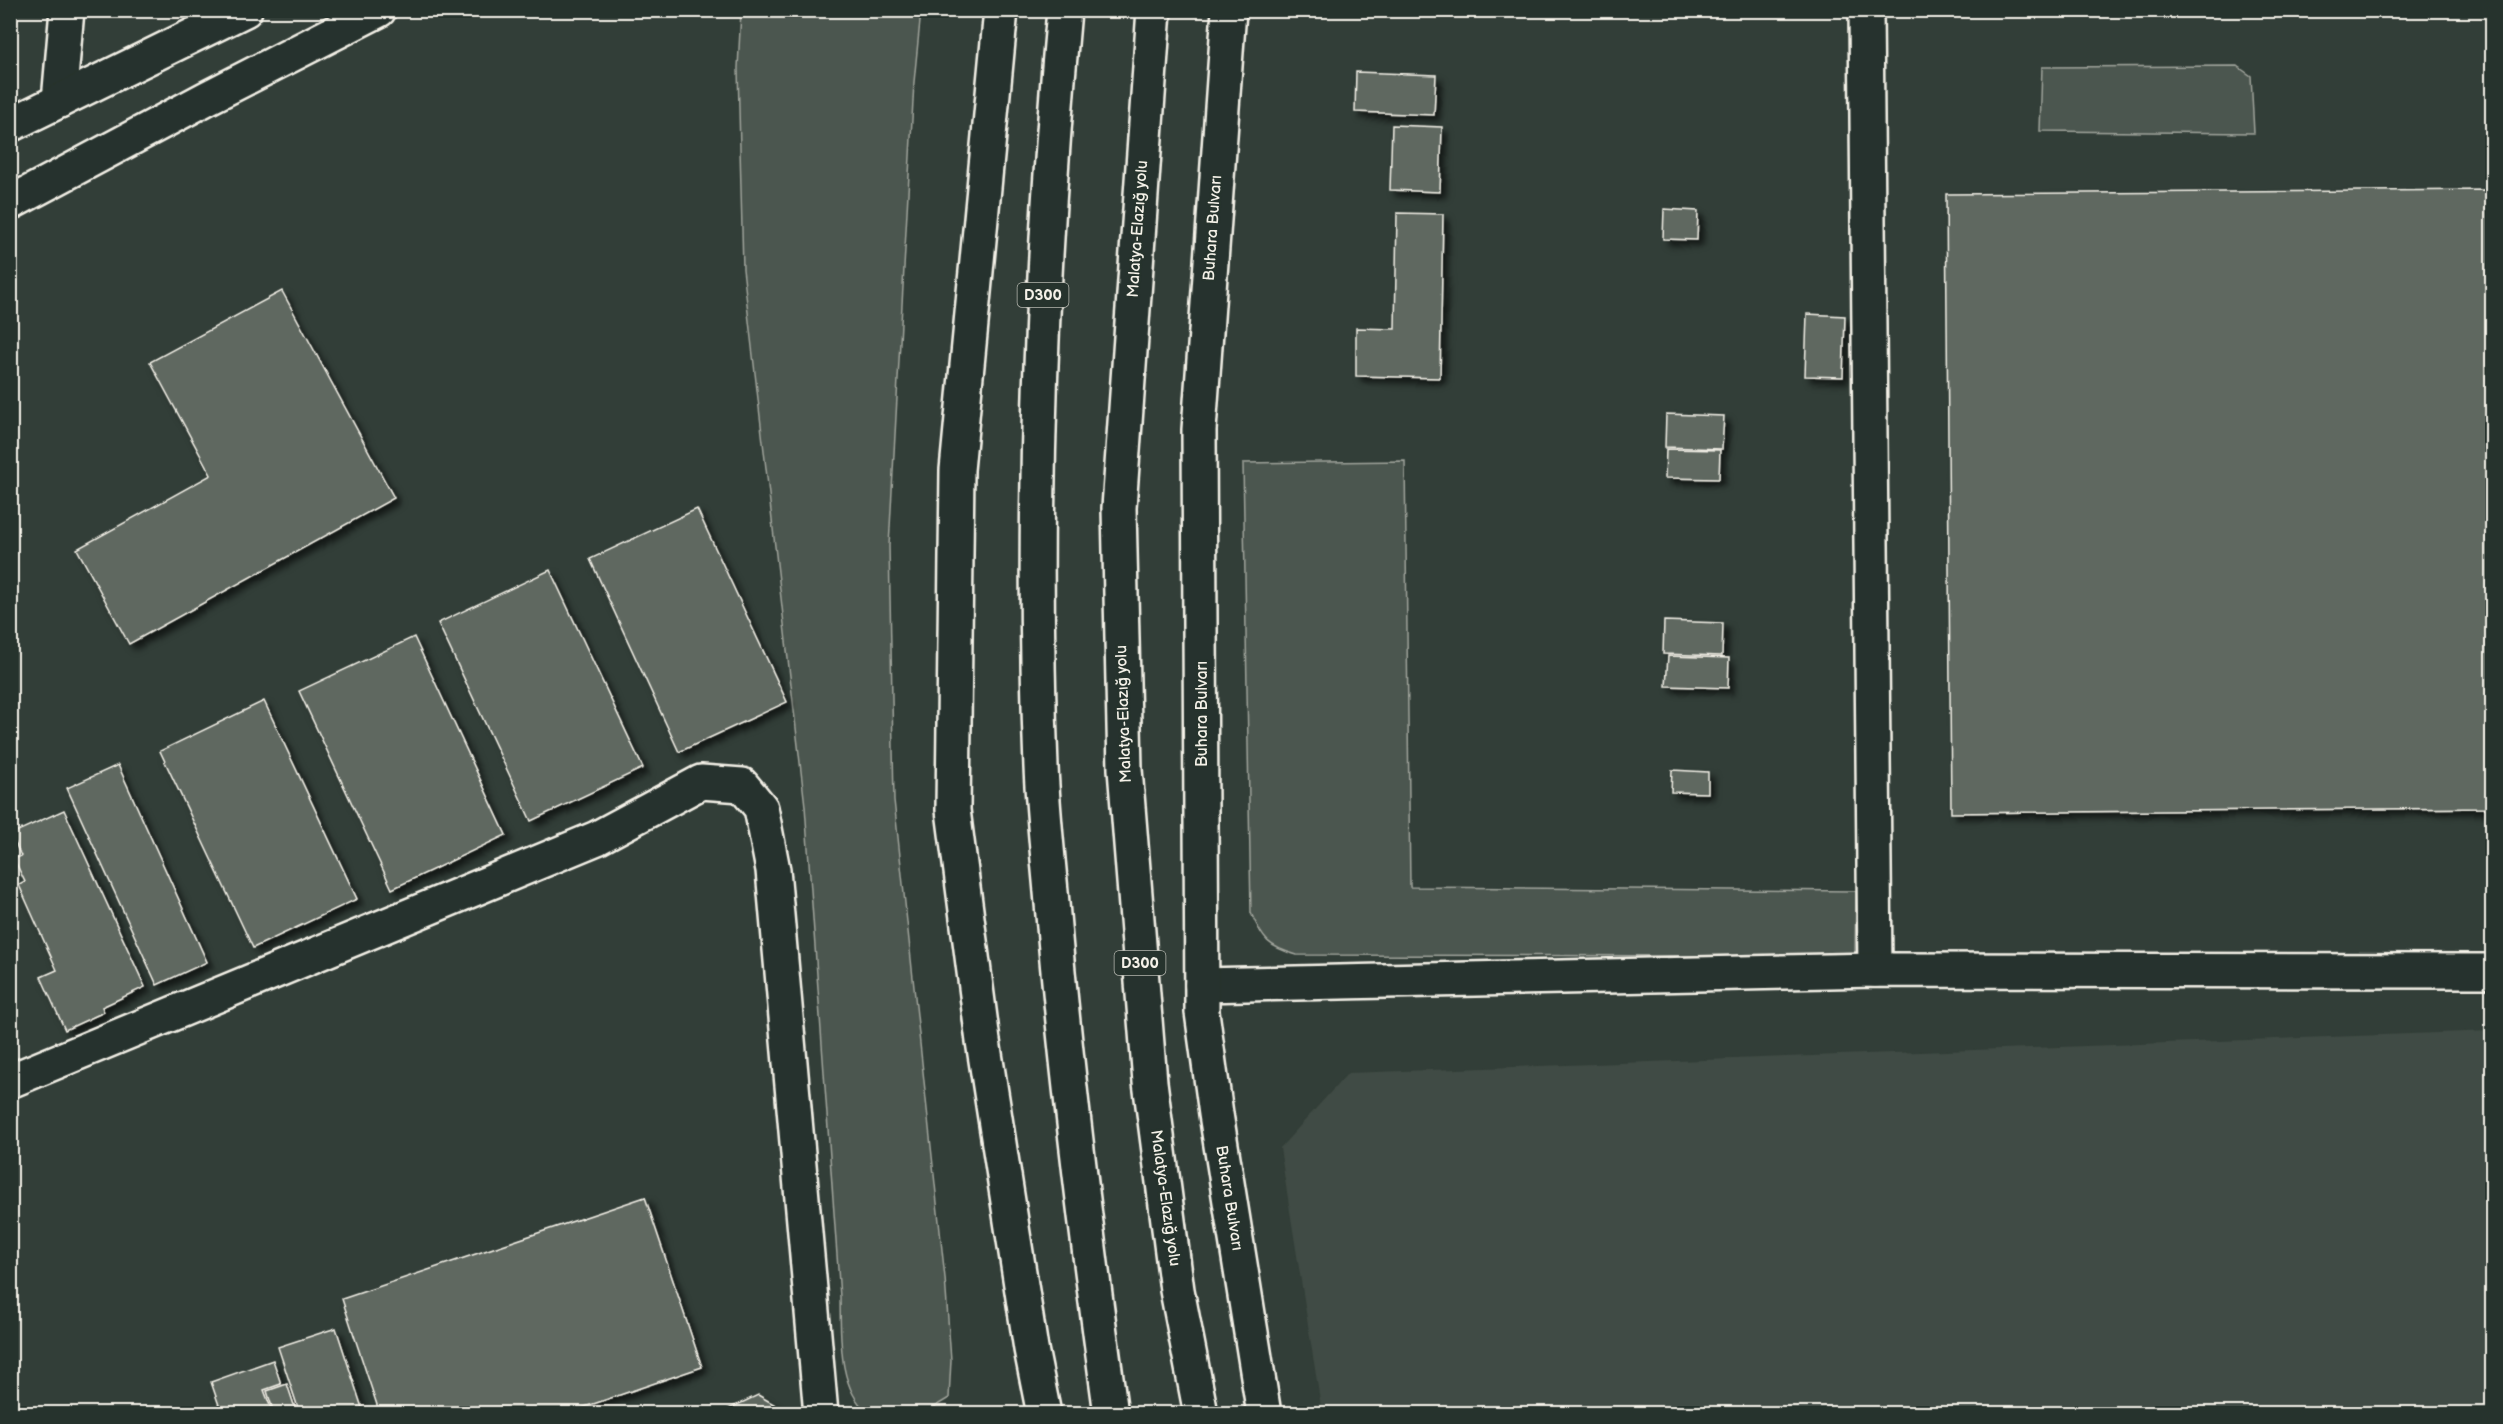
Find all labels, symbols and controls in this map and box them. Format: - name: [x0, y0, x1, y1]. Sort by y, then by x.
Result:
- street label: Malatya-Elazığ yolu: [1124, 160, 1152, 298]
- street label: Buhara Bulvarı: [1200, 174, 1226, 282]
- road number: D300: [1018, 283, 1068, 307]
- street label: Malatya-Elazığ yolu: [1112, 645, 1136, 783]
- street label: Buhara Bulvarı: [1193, 661, 1212, 767]
- road number: D300: [1114, 951, 1166, 975]
- street label: Malatya-Elazığ yolu: [1146, 1128, 1184, 1268]
- street label: Buhara Bulvarı: [1211, 1144, 1247, 1252]

